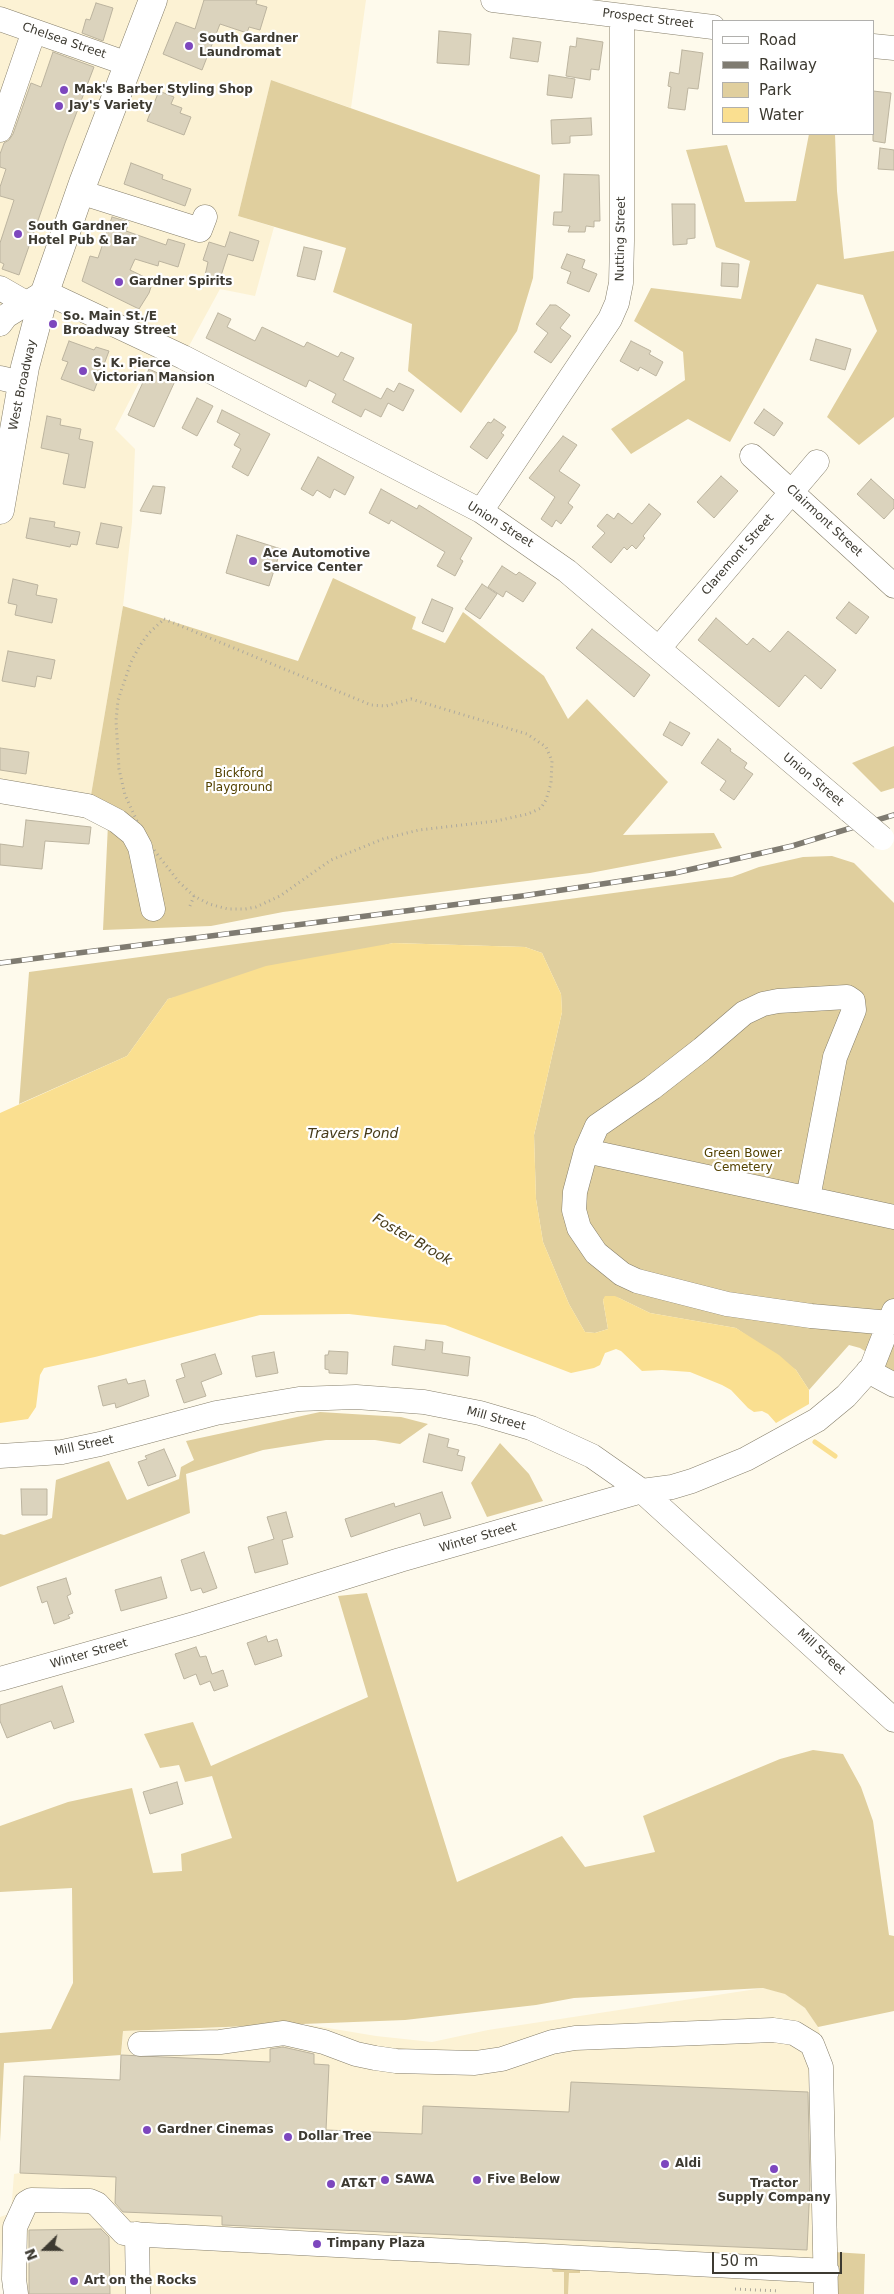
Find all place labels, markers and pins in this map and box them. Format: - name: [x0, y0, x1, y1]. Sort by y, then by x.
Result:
- place label: South Gardner Laundromat: [199, 32, 298, 60]
- marker: South Gardner Laundromat: [183, 40, 195, 52]
- place label: Mak's Barber Styling Shop: [74, 83, 253, 97]
- marker: Mak's Barber Styling Shop: [58, 84, 70, 96]
- place label: Jay's Variety: [69, 99, 152, 113]
- marker: Jay's Variety: [53, 100, 65, 112]
- place label: South Gardner Hotel Pub & Bar: [28, 220, 136, 248]
- marker: South Gardner Hotel Pub & Bar: [12, 228, 24, 240]
- place label: Gardner Spirits: [129, 275, 232, 289]
- marker: Gardner Spirits: [113, 276, 125, 288]
- place label: So. Main St./E Broadway Street: [63, 310, 176, 338]
- marker: So. Main St./E Broadway Street: [47, 318, 59, 330]
- place label: S. K. Pierce Victorian Mansion: [93, 357, 215, 385]
- marker: S. K. Pierce Victorian Mansion: [77, 365, 89, 377]
- place label: Ace Automotive Service Center: [263, 547, 370, 575]
- marker: Ace Automotive Service Center: [247, 555, 259, 567]
- place label: Gardner Cinemas: [157, 2123, 274, 2137]
- marker: Gardner Cinemas: [141, 2124, 153, 2136]
- place label: Dollar Tree: [298, 2130, 372, 2144]
- marker: Dollar Tree: [282, 2131, 294, 2143]
- place label: Aldi: [675, 2157, 701, 2171]
- marker: Aldi: [659, 2158, 671, 2170]
- marker: Tractor Supply Company: [768, 2163, 780, 2175]
- place label: SAWA: [395, 2173, 434, 2187]
- place label: Five Below: [487, 2173, 560, 2187]
- marker: SAWA: [379, 2174, 391, 2186]
- marker: Five Below: [471, 2174, 483, 2186]
- place label: AT&T: [341, 2177, 376, 2191]
- place label: Tractor Supply Company: [717, 2177, 831, 2205]
- marker: AT&T: [325, 2178, 337, 2190]
- place label: Timpany Plaza: [327, 2237, 425, 2251]
- marker: Timpany Plaza: [311, 2238, 323, 2250]
- place label: Art on the Rocks: [84, 2274, 196, 2288]
- marker: Art on the Rocks: [68, 2275, 80, 2287]

